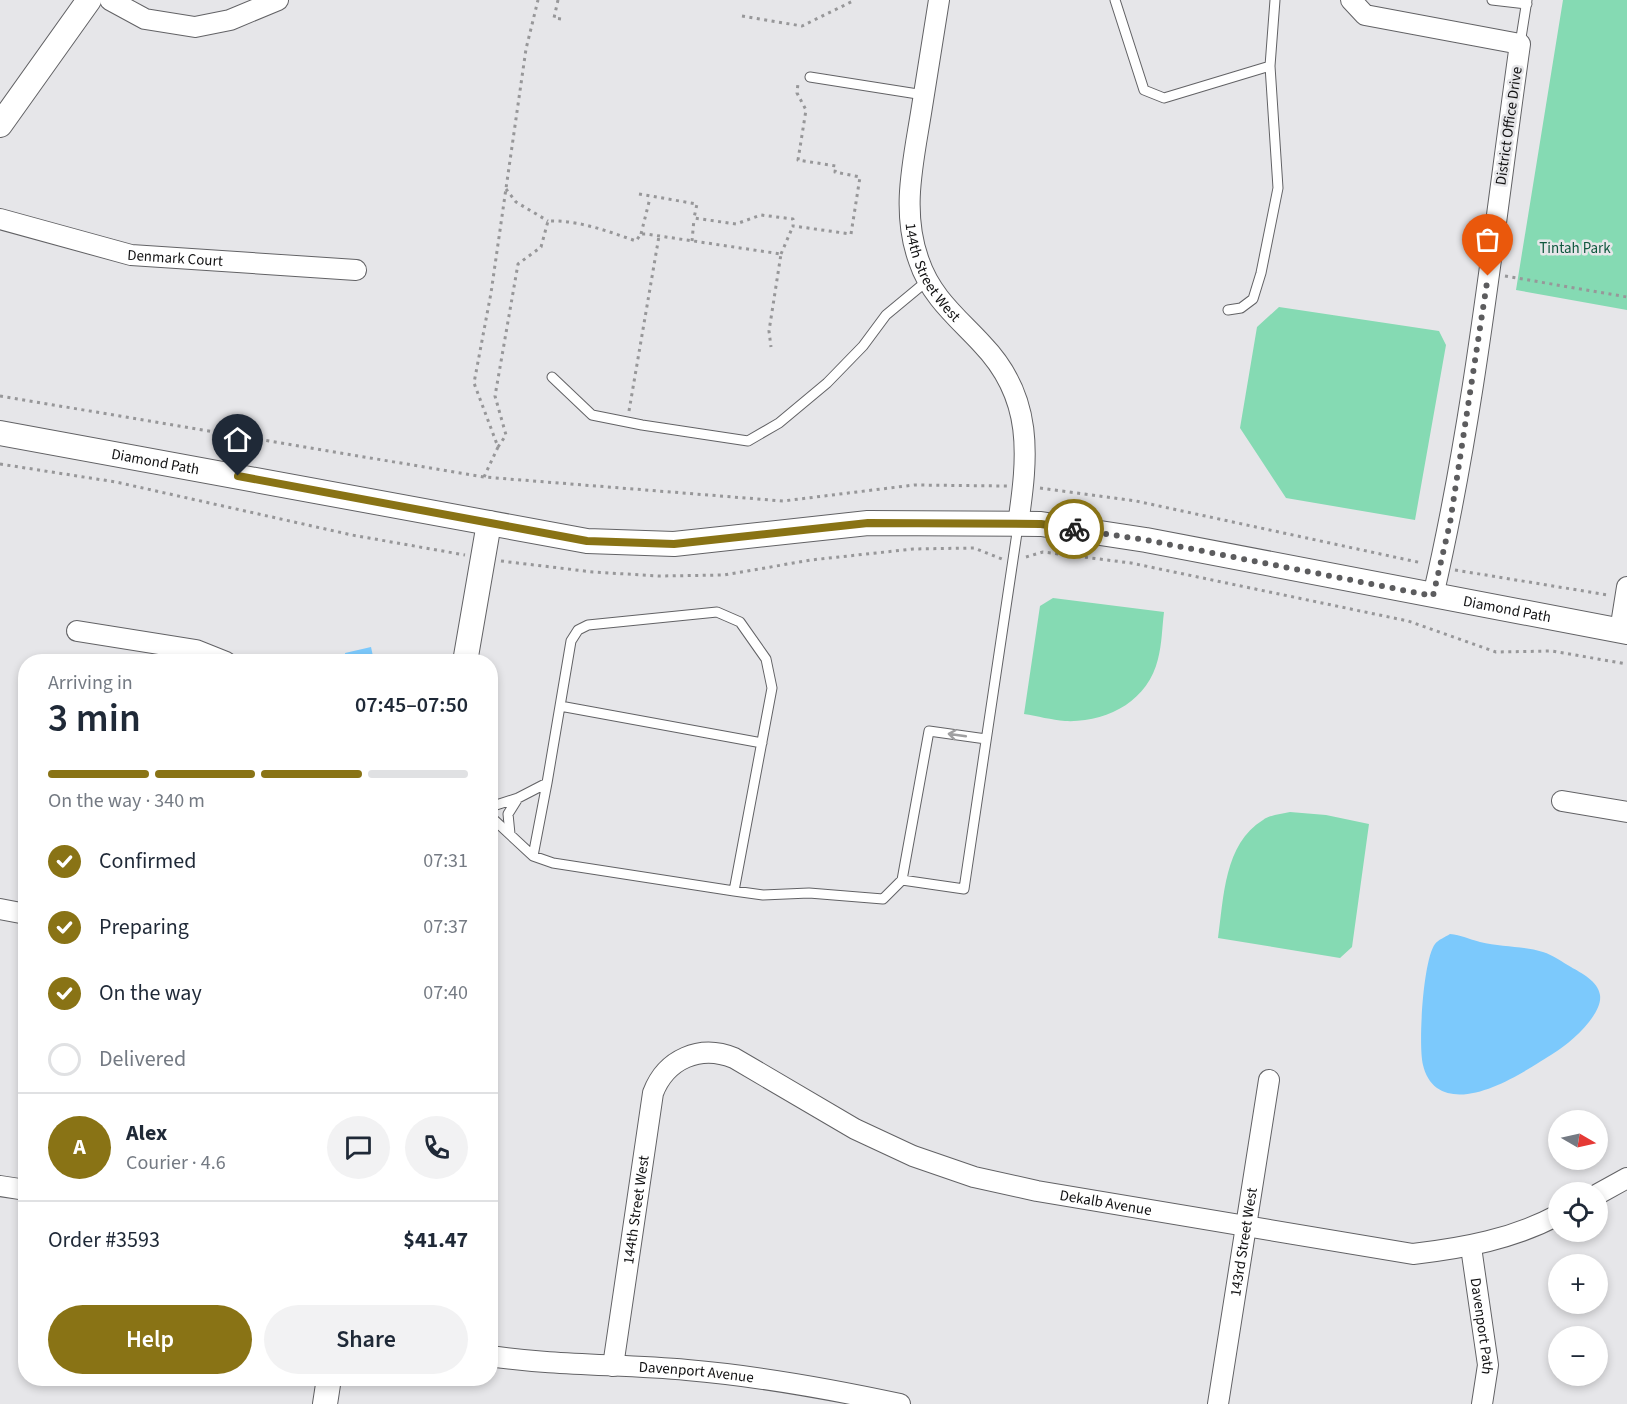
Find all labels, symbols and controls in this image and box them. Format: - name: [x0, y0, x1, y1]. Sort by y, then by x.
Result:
- street label: District Office Drive: [1490, 65, 1528, 187]
- pin: [1462, 214, 1513, 276]
- street label: 144th Street West: [900, 222, 965, 326]
- icon: bag: [1471, 223, 1504, 256]
- park label: Tintah Park: [1539, 238, 1611, 259]
- street label: Denmark Court: [127, 244, 224, 272]
- pin: [212, 414, 263, 476]
- icon: home: [221, 423, 254, 456]
- street label: Diamond Path: [110, 443, 201, 480]
- courier: [1044, 499, 1104, 559]
- icon: bike: [1058, 513, 1091, 546]
- street label: Diamond Path: [1461, 590, 1553, 628]
- text: Arriving in: [48, 669, 133, 697]
- text: 07:45–07:50: [355, 689, 468, 721]
- text: 3 min: [48, 691, 141, 747]
- one-way arrow: [948, 730, 968, 741]
- text: On the way · 340 m: [48, 787, 205, 815]
- icon: check: [48, 845, 81, 878]
- text: Confirmed: [99, 845, 196, 877]
- text: 07:31: [423, 847, 468, 875]
- icon: check: [48, 911, 81, 944]
- text: Preparing: [99, 911, 189, 943]
- text: 07:37: [423, 913, 468, 941]
- icon: check: [48, 977, 81, 1010]
- text: On the way: [99, 977, 202, 1009]
- text: 07:40: [423, 979, 468, 1007]
- text: Delivered: [99, 1043, 186, 1075]
- north arrow: [1548, 1110, 1608, 1170]
- map controls: [1548, 1110, 1608, 1386]
- button: chat: [327, 1116, 390, 1179]
- button: phone: [405, 1116, 468, 1179]
- text: Alex: [126, 1117, 167, 1149]
- text: A: [73, 1131, 86, 1163]
- text: Courier · 4.6: [126, 1149, 226, 1177]
- street label: 144th Street West: [618, 1154, 654, 1265]
- button: locate: [1548, 1182, 1608, 1242]
- street label: Dekalb Avenue: [1058, 1184, 1153, 1221]
- street label: 143rd Street West: [1225, 1186, 1262, 1298]
- text: Order #3593: [48, 1224, 160, 1256]
- text: $41.47: [403, 1224, 468, 1256]
- button: +: [1548, 1254, 1608, 1314]
- street label: Davenport Path: [1465, 1276, 1499, 1376]
- button: Help: [48, 1305, 252, 1374]
- button: Share: [264, 1305, 468, 1374]
- button: −: [1548, 1326, 1608, 1386]
- street label: Davenport Avenue: [638, 1356, 755, 1388]

